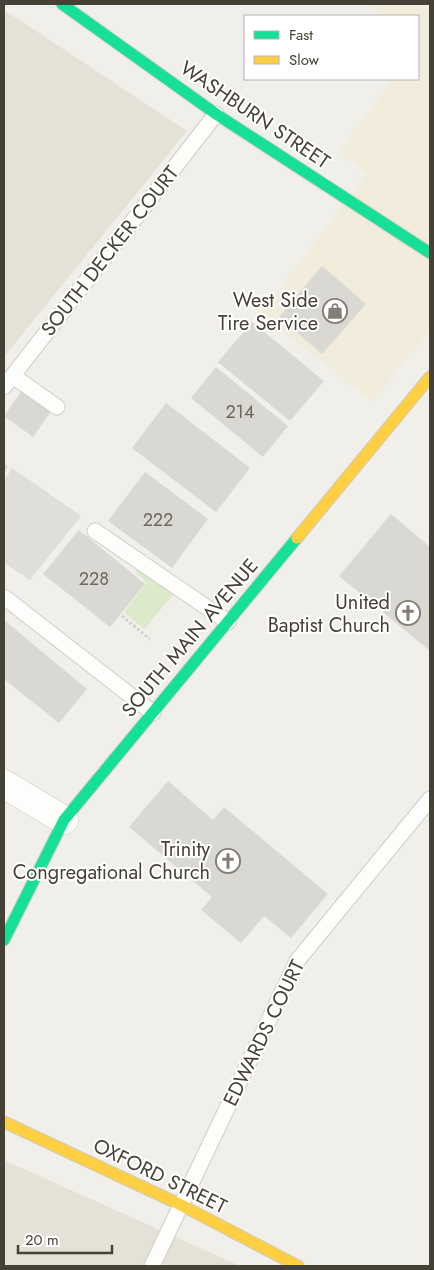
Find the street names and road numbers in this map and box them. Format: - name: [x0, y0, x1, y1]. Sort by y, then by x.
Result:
- street label: WASHBURN STREET: [174, 54, 336, 176]
- street label: SOUTH DECKER COURT: [34, 159, 186, 342]
- street label: SOUTH MAIN AVENUE: [115, 552, 265, 724]
- street label: EDWARDS COURT: [216, 954, 312, 1111]
- street label: OXFORD STREET: [88, 1131, 232, 1221]

